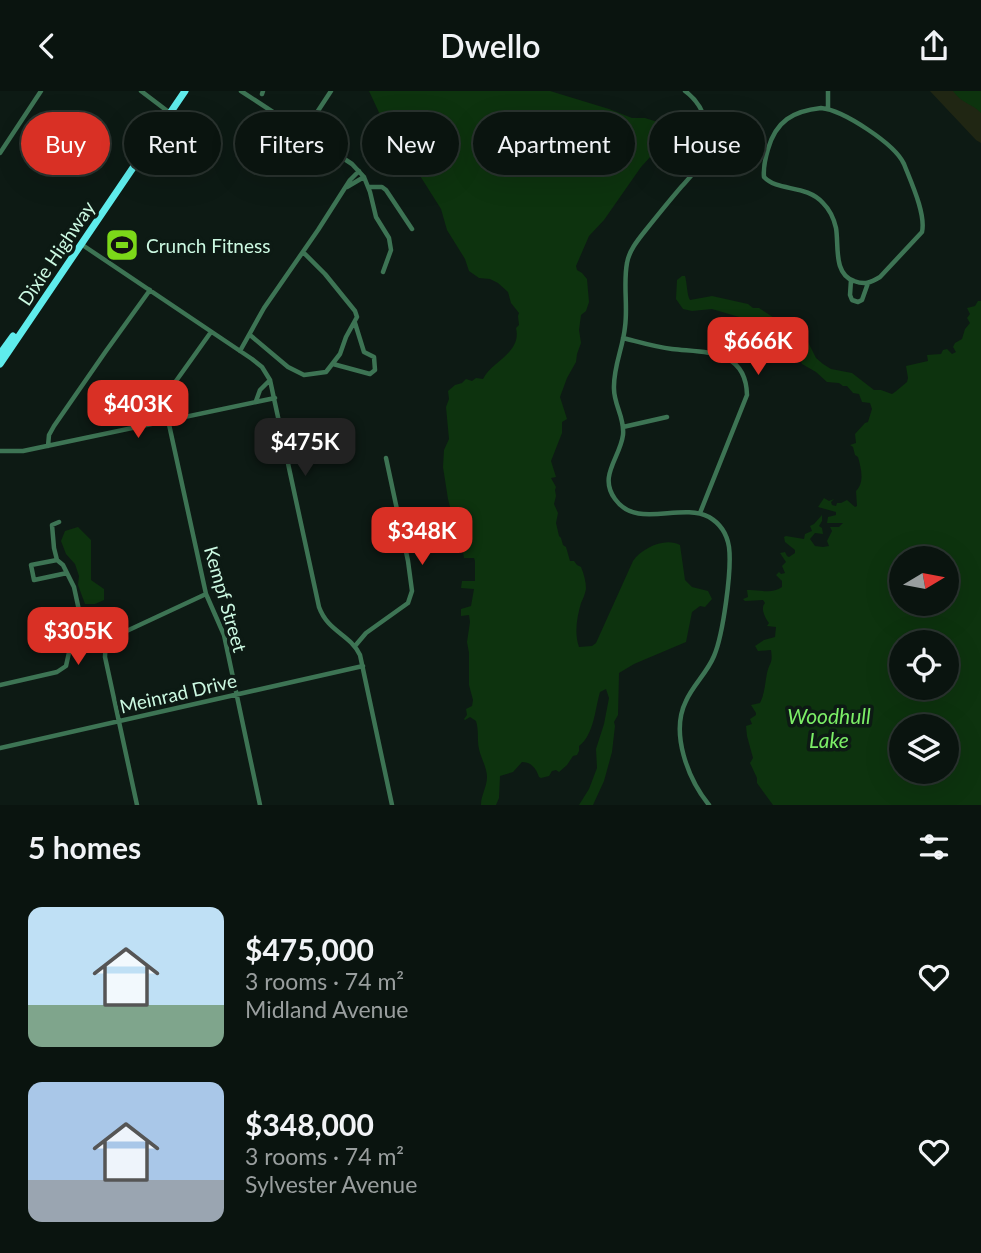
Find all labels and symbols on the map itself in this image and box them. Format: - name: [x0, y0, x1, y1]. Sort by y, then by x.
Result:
- street label: Dixie Highway: [13, 196, 99, 310]
- sports icon: Crunch Fitness: [103, 226, 141, 264]
- place label: Crunch Fitness: [146, 234, 270, 257]
- pin: $666K: [709, 317, 807, 377]
- pin: $403K: [89, 381, 187, 440]
- pin: $475K: [256, 419, 354, 478]
- pin: $348K: [373, 507, 471, 567]
- street label: Kempf Street: [200, 543, 252, 655]
- north arrow: [889, 546, 959, 616]
- pin: $305K: [29, 607, 127, 667]
- street label: Meinrad Drive: [117, 668, 239, 718]
- water label: Woodhull Lake: [787, 703, 871, 752]

